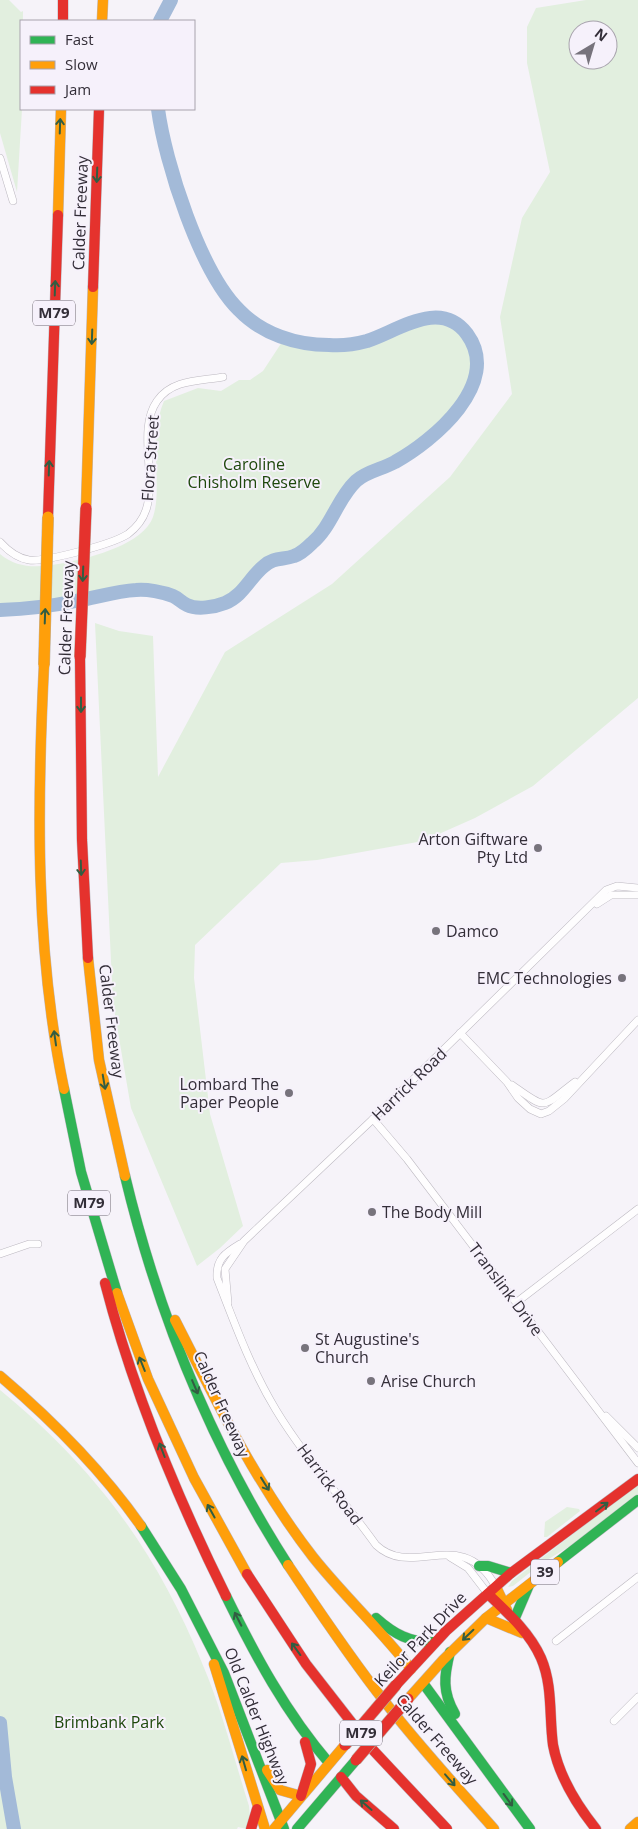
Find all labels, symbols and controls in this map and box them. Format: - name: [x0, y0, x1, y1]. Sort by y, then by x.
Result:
- legend: [20, 20, 195, 110]
- north arrow: [568, 20, 618, 70]
- text: N: [591, 23, 612, 45]
- text: Fast: [65, 29, 94, 49]
- text: Slow: [65, 54, 98, 74]
- text: Jam: [63, 79, 91, 99]
- one-way arrow: [55, 118, 65, 134]
- street label: Calder Freeway: [67, 154, 93, 271]
- one-way arrow: [93, 167, 102, 183]
- one-way arrow: [50, 281, 60, 297]
- road number: M79: [33, 300, 75, 326]
- one-way arrow: [87, 329, 96, 345]
- street label: Flora Street: [136, 414, 164, 502]
- park label: Caroline Chisholm Reserve: [188, 453, 321, 493]
- one-way arrow: [45, 461, 54, 477]
- street label: Calder Freeway: [53, 559, 79, 676]
- one-way arrow: [79, 566, 88, 582]
- one-way arrow: [40, 608, 50, 624]
- one-way arrow: [76, 697, 86, 713]
- place label: Arton Giftware Pty Ltd: [418, 828, 528, 868]
- marker: Arton Giftware Pty Ltd: [532, 842, 544, 854]
- one-way arrow: [76, 860, 86, 876]
- place label: Damco: [446, 920, 499, 942]
- marker: Damco: [430, 925, 442, 937]
- street label: Calder Freeway: [94, 963, 130, 1080]
- place label: EMC Technologies: [477, 967, 612, 989]
- marker: EMC Technologies: [616, 972, 628, 984]
- one-way arrow: [50, 1031, 60, 1047]
- street label: Harrick Road: [367, 1043, 451, 1125]
- one-way arrow: [99, 1073, 109, 1089]
- place label: Lombard The Paper People: [179, 1073, 279, 1113]
- marker: Lombard The Paper People: [283, 1087, 295, 1099]
- road number: M79: [68, 1190, 110, 1216]
- place label: The Body Mill: [382, 1201, 482, 1223]
- marker: The Body Mill: [366, 1206, 378, 1218]
- street label: Translink Drive: [464, 1238, 548, 1340]
- place label: St Augustine's Church: [315, 1328, 419, 1368]
- marker: St Augustine's Church: [299, 1342, 311, 1354]
- street label: Calder Freeway: [189, 1347, 256, 1462]
- one-way arrow: [137, 1356, 146, 1371]
- place label: Arise Church: [381, 1370, 476, 1392]
- marker: Arise Church: [365, 1375, 377, 1387]
- one-way arrow: [191, 1379, 201, 1394]
- street label: Harrick Road: [292, 1439, 368, 1529]
- one-way arrow: [157, 1443, 166, 1458]
- one-way arrow: [261, 1477, 271, 1491]
- one-way arrow: [595, 1502, 608, 1513]
- one-way arrow: [206, 1503, 216, 1518]
- road number: 39: [531, 1560, 559, 1584]
- street label: Keilor Park Drive: [369, 1587, 471, 1691]
- one-way arrow: [233, 1612, 242, 1627]
- one-way arrow: [462, 1629, 475, 1641]
- one-way arrow: [291, 1643, 302, 1656]
- street label: Old Calder Highway: [219, 1644, 295, 1789]
- street label: Calder Freeway: [391, 1689, 484, 1790]
- park label: Brimbank Park: [54, 1711, 165, 1733]
- road number: M79: [340, 1720, 382, 1746]
- one-way arrow: [238, 1755, 248, 1771]
- one-way arrow: [444, 1774, 456, 1787]
- one-way arrow: [503, 1793, 514, 1806]
- one-way arrow: [359, 1799, 372, 1811]

